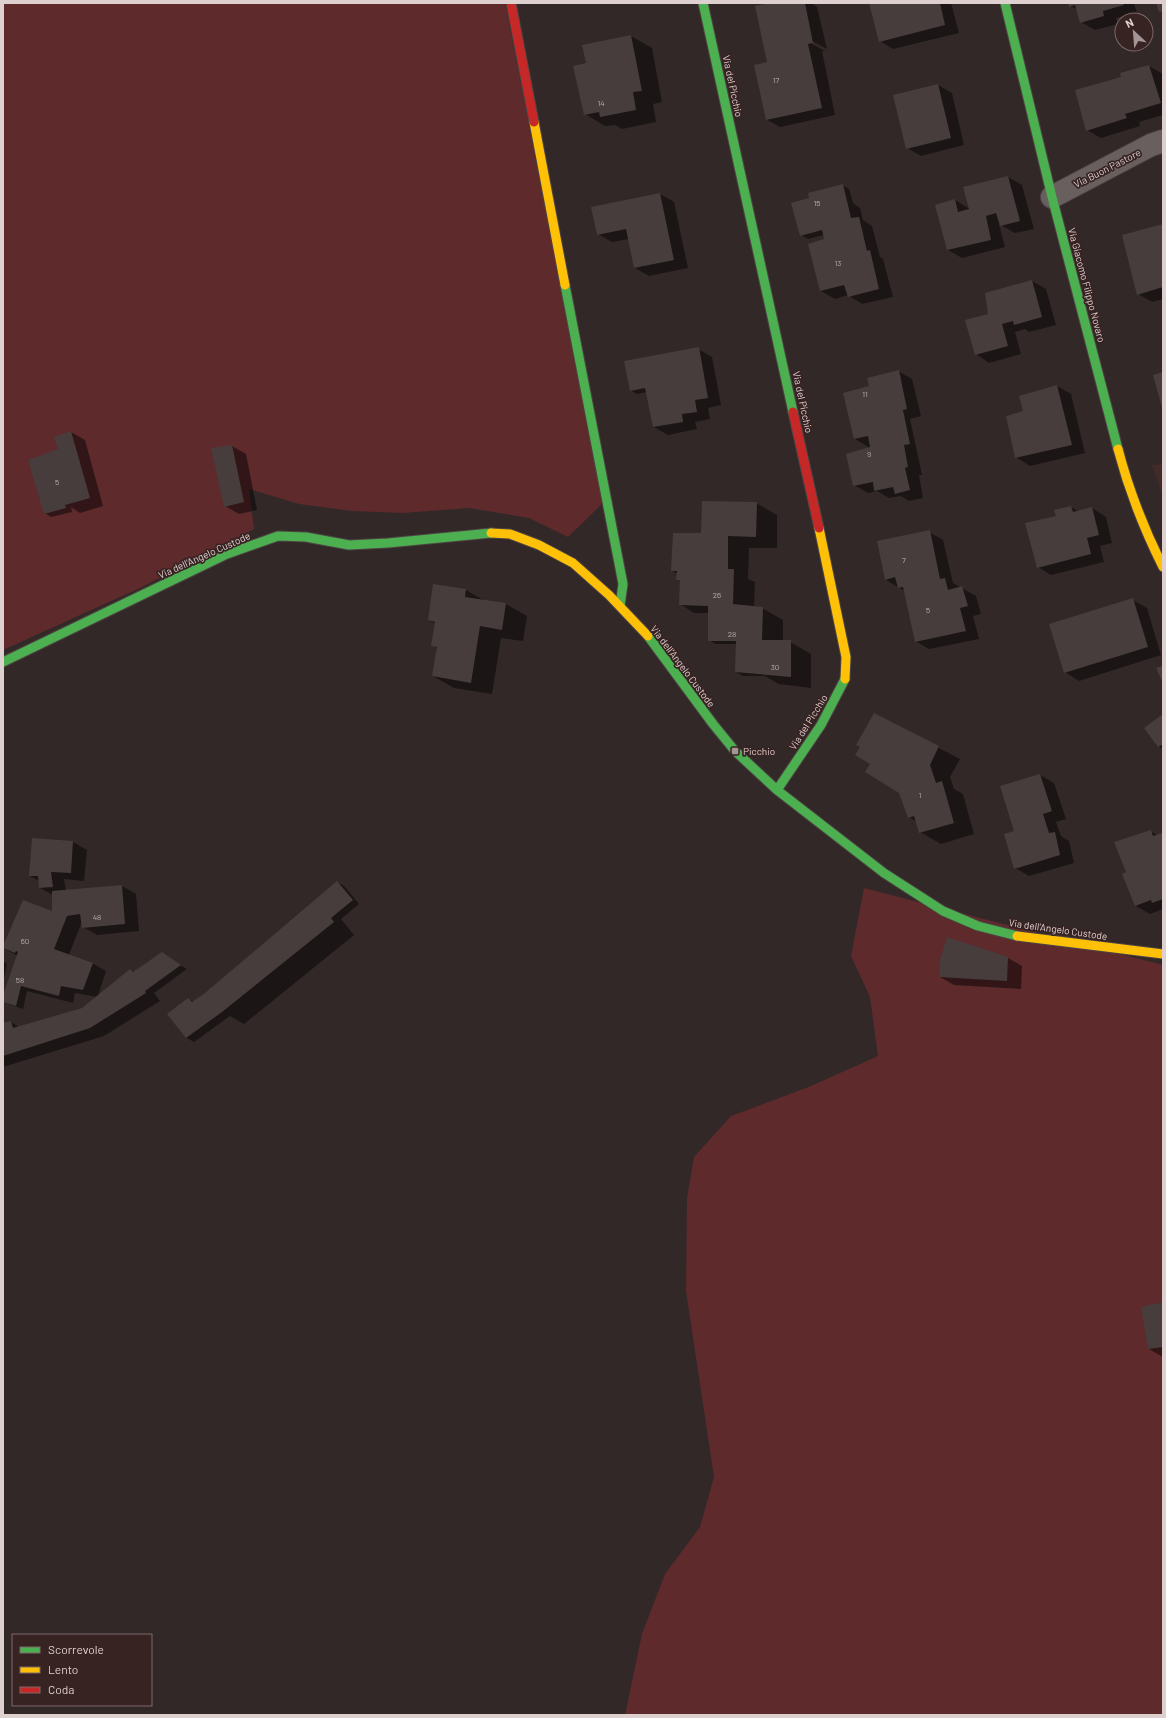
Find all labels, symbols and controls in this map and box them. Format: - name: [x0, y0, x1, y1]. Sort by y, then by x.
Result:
- north arrow: [1114, 12, 1154, 52]
- text: N: [1123, 15, 1136, 30]
- street label: Via del Picchio: [721, 54, 745, 118]
- house number: 17: [773, 75, 780, 85]
- house number: 14: [597, 98, 605, 108]
- street label: Via Buon Pastore: [1072, 146, 1142, 190]
- house number: 15: [814, 198, 820, 208]
- street label: Via Giacomo Filippo Novaro: [1066, 226, 1108, 344]
- house number: 13: [835, 258, 841, 268]
- street label: Via del Picchio: [791, 370, 815, 434]
- house number: 11: [862, 389, 868, 399]
- house number: 9: [867, 449, 871, 459]
- house number: 5: [55, 477, 59, 487]
- street label: Via dell'Angelo Custode: [156, 529, 252, 581]
- house number: 7: [902, 555, 906, 565]
- house number: 26: [713, 590, 721, 600]
- house number: 5: [926, 605, 930, 615]
- street label: Via dell'Angelo Custode: [648, 623, 718, 709]
- house number: 28: [728, 629, 736, 639]
- house number: 30: [771, 662, 779, 672]
- street label: Via del Picchio: [786, 692, 830, 752]
- place label: Picchio: [743, 745, 775, 757]
- marker: Picchio: [730, 746, 740, 756]
- house number: 1: [919, 790, 922, 800]
- house number: 48: [93, 912, 101, 922]
- street label: Via dell'Angelo Custode: [1008, 916, 1108, 942]
- house number: 60: [21, 936, 29, 946]
- house number: 58: [16, 975, 24, 985]
- legend: [12, 1634, 152, 1706]
- text: Scorrevole: [48, 1642, 104, 1656]
- text: Lento: [48, 1662, 78, 1676]
- text: Coda: [48, 1682, 75, 1696]

